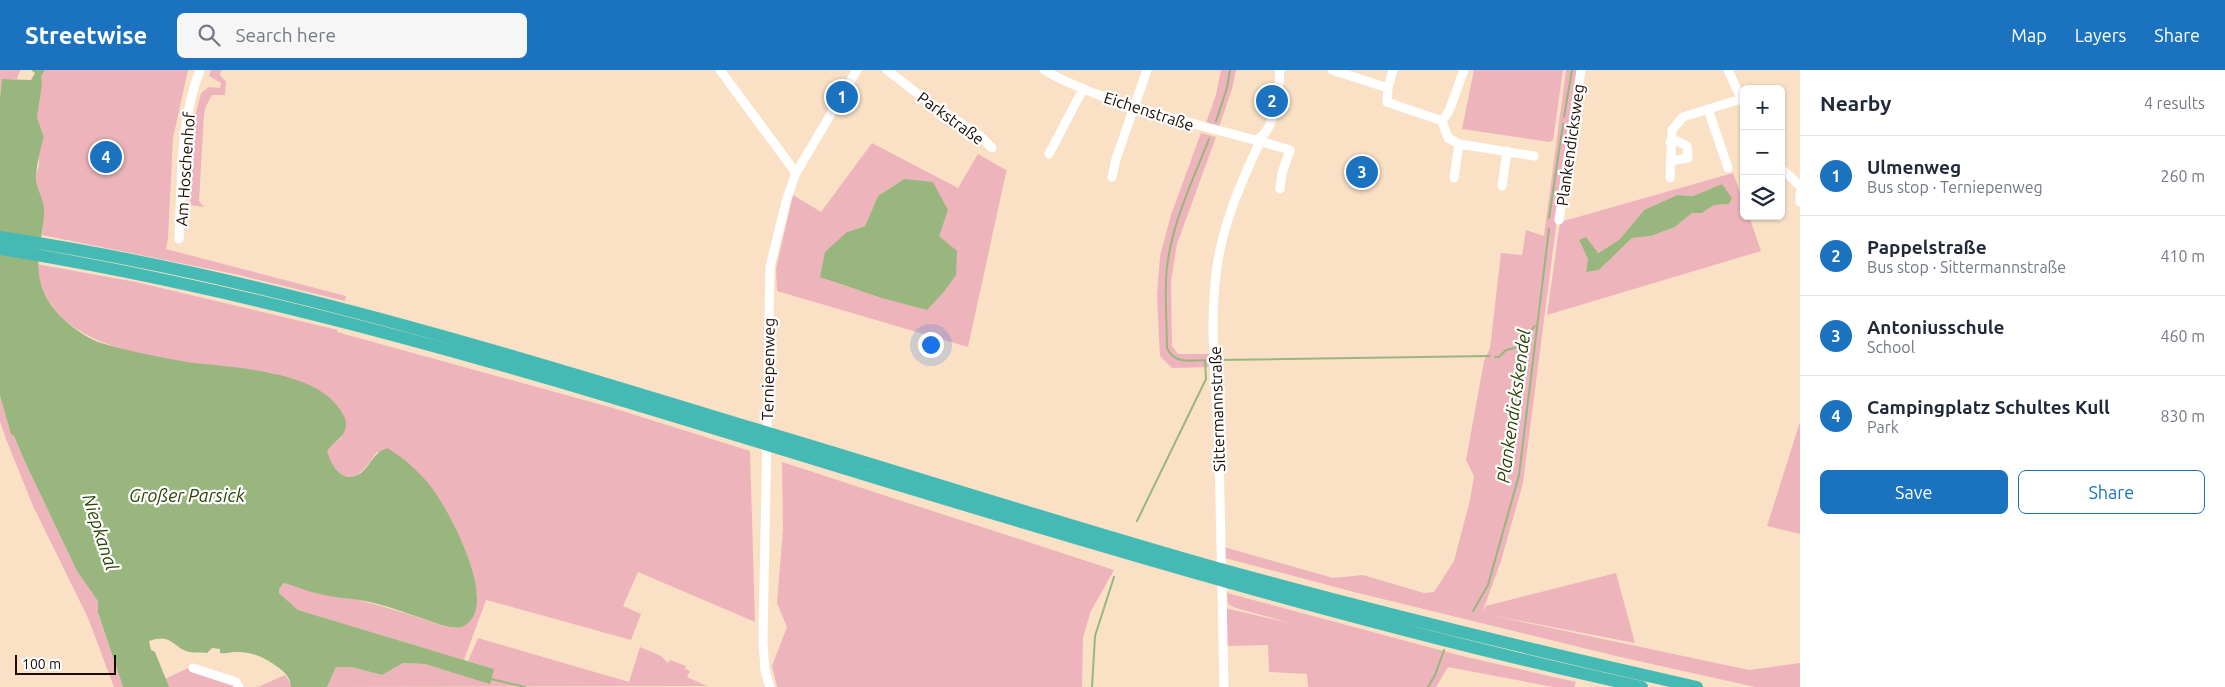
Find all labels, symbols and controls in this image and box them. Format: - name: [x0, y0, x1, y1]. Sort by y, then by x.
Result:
- search box: [177, 13, 527, 58]
- icon: search: [195, 21, 223, 49]
- text: Streetwise: [25, 22, 147, 49]
- text: Search here: [235, 24, 336, 46]
- text: Map: [2011, 25, 2047, 45]
- text: Layers: [2075, 25, 2126, 45]
- text: Share: [2154, 25, 2200, 45]
- pin: 1: [826, 78, 858, 116]
- pin: 2: [1256, 82, 1288, 120]
- street label: Plankendicksweg: [1553, 83, 1587, 207]
- map controls: [1740, 85, 1785, 220]
- button: +: [1740, 85, 1785, 130]
- street label: Parkstraße: [914, 88, 988, 148]
- street label: Eichenstraße: [1102, 88, 1196, 134]
- text: Nearby: [1820, 91, 1891, 115]
- text: 4 results: [2144, 94, 2205, 112]
- street label: Am Hoschenhof: [172, 110, 198, 227]
- button: −: [1740, 130, 1785, 175]
- pin: 4: [90, 138, 122, 176]
- pin: 3: [1346, 153, 1378, 191]
- text: Ulmenweg: [1867, 156, 1961, 178]
- text: 1: [1831, 167, 1841, 185]
- text: 260 m: [2160, 167, 2205, 185]
- button: layers: [1740, 175, 1785, 220]
- text: Bus stop · Terniepenweg: [1867, 178, 2043, 196]
- text: Pappelstraße: [1867, 236, 1987, 258]
- text: 2: [1831, 247, 1841, 265]
- text: 410 m: [2160, 247, 2205, 265]
- text: Bus stop · Sittermannstraße: [1867, 258, 2066, 276]
- text: Antoniusschule: [1867, 316, 2005, 338]
- street label: Terniepenweg: [758, 318, 778, 420]
- text: 3: [1831, 327, 1841, 345]
- text: 460 m: [2160, 327, 2205, 345]
- water label: Plankendickskendel: [1492, 328, 1534, 484]
- your location: [918, 332, 944, 358]
- text: School: [1867, 338, 1915, 356]
- street label: Sittermannstraße: [1206, 346, 1228, 472]
- text: Campingplatz Schultes Kull: [1867, 396, 2110, 418]
- text: 4: [1831, 407, 1841, 425]
- text: 830 m: [2160, 407, 2205, 425]
- text: Park: [1867, 418, 1899, 436]
- button: Save: [1820, 470, 2008, 514]
- button: Share: [2018, 470, 2205, 514]
- water label: Großer Parsick: [129, 485, 246, 506]
- water label: Niepkanal: [79, 491, 123, 573]
- scale bar: [15, 652, 116, 675]
- text: 100 m: [22, 656, 61, 672]

